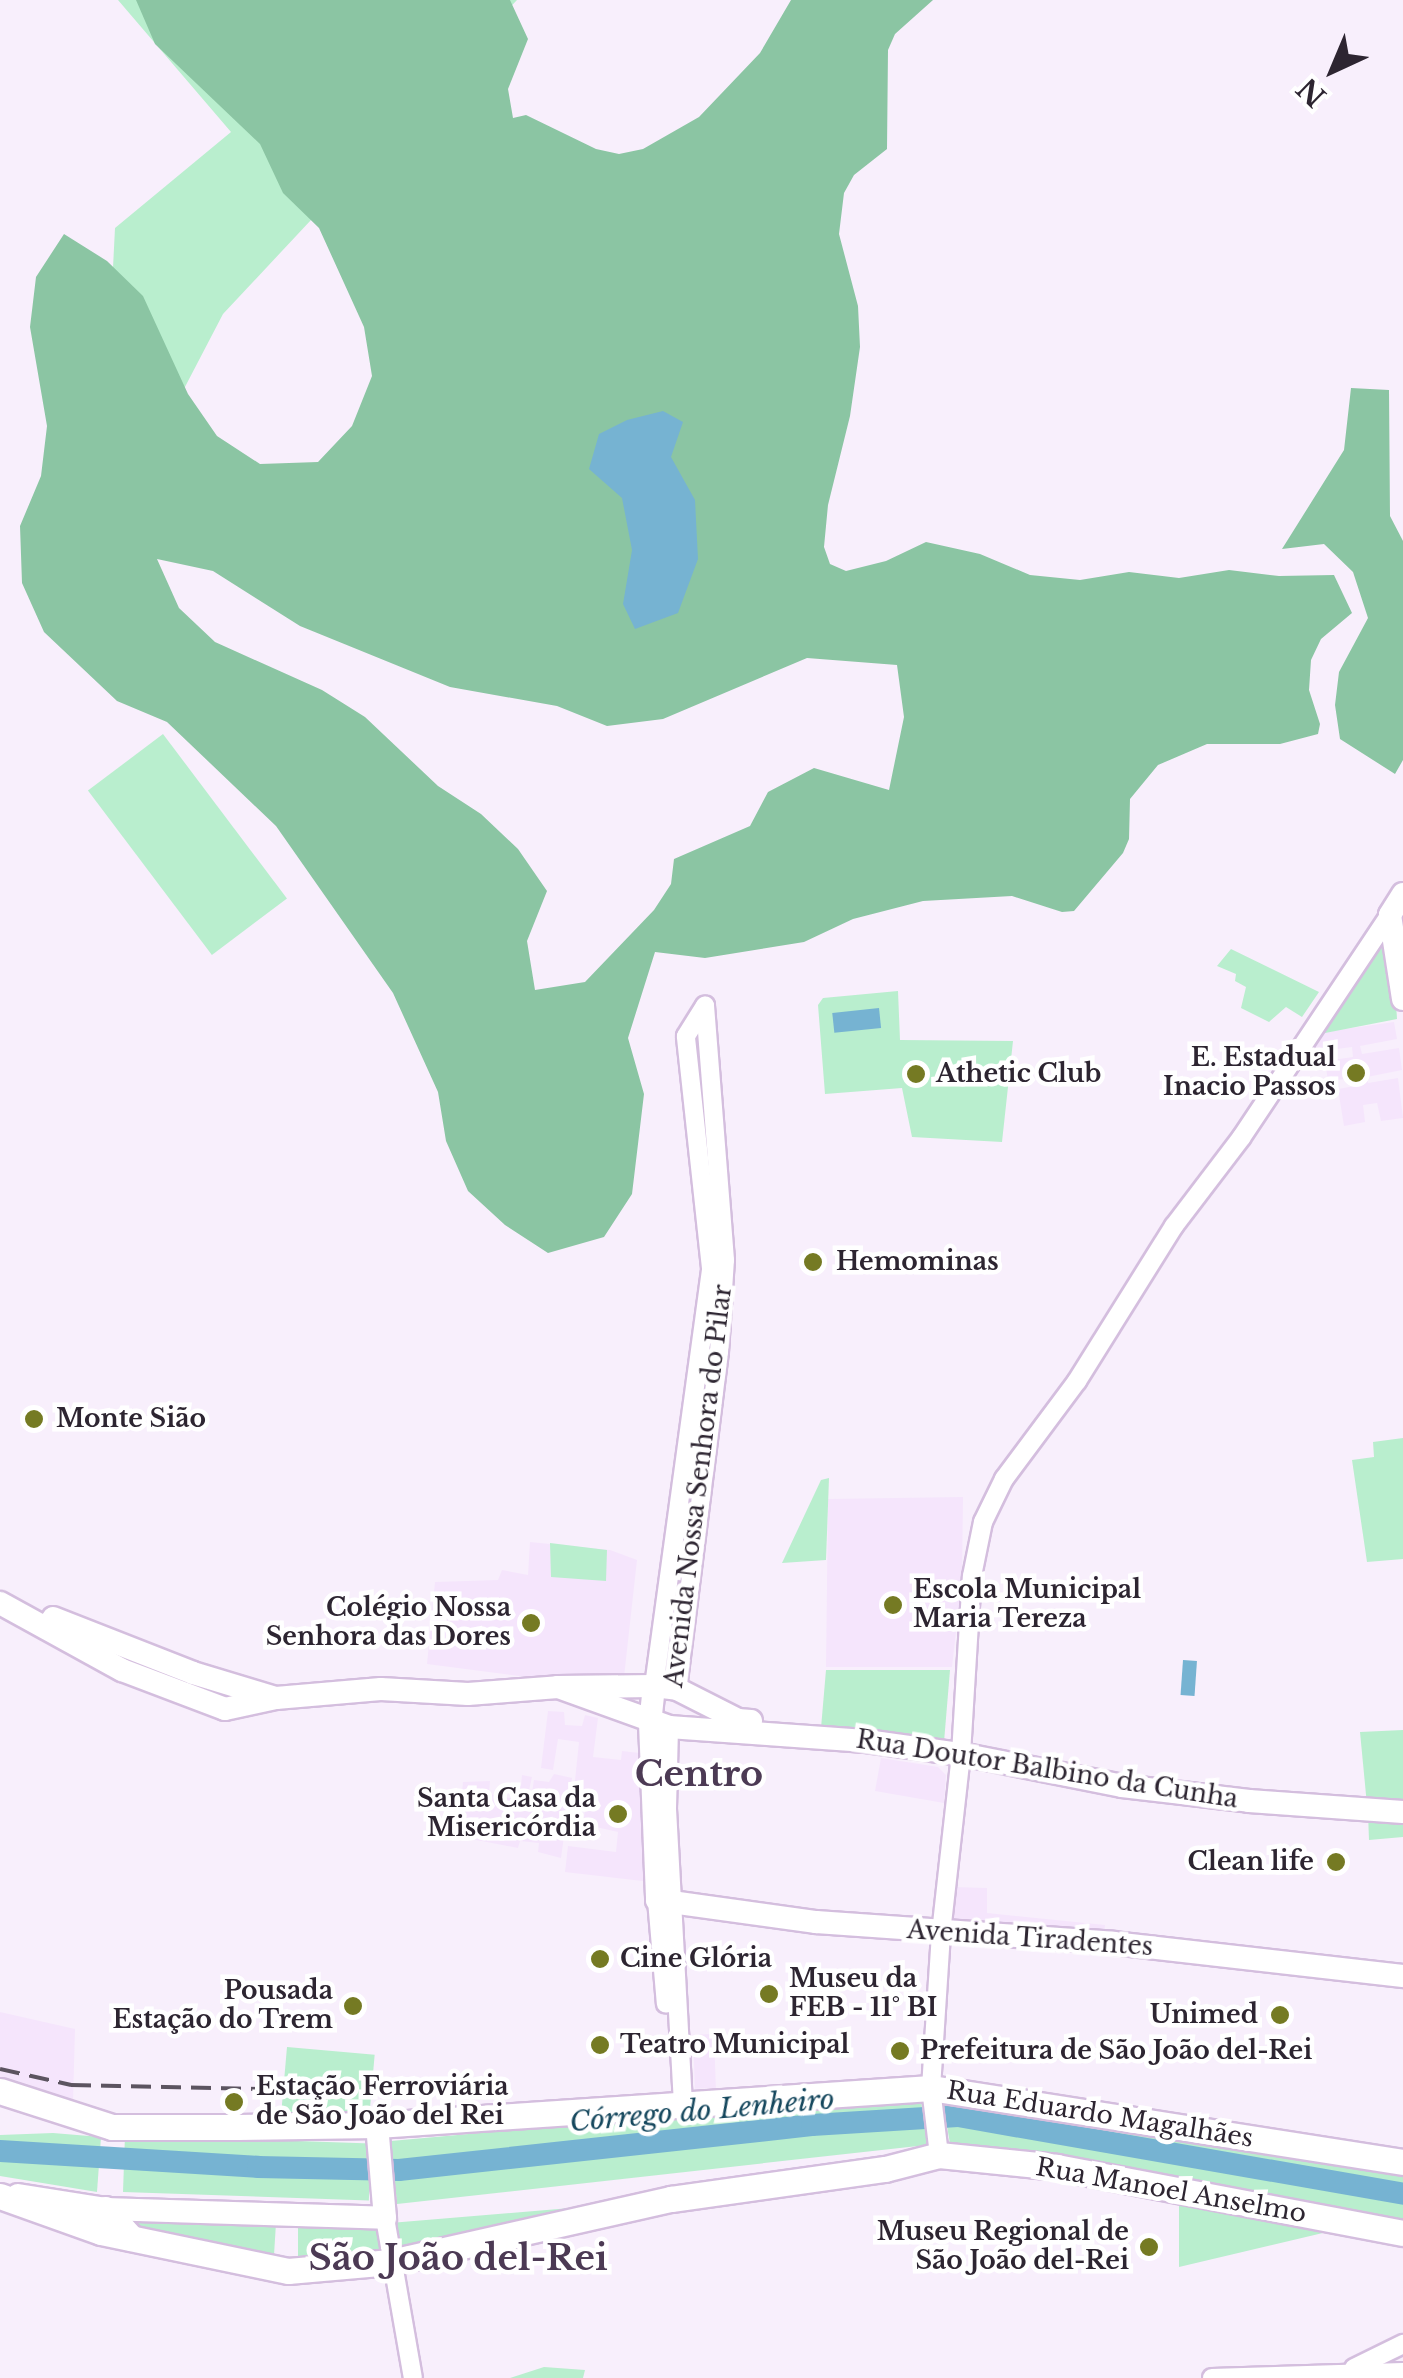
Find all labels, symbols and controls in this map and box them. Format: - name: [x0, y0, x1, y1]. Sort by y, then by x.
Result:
- north arrow: [1283, 20, 1383, 120]
- text: N: [1290, 70, 1333, 114]
- place label: E. Estadual Inacio Passos: [1163, 1044, 1336, 1103]
- place label: Athetic Club: [936, 1059, 1101, 1089]
- marker: E. Estadual Inacio Passos: [1345, 1062, 1367, 1084]
- marker: Athetic Club: [905, 1063, 927, 1085]
- place label: Hemominas: [836, 1247, 999, 1277]
- marker: Hemominas: [800, 1249, 826, 1275]
- street label: Avenida Nossa Senhora do Pilar: [659, 1282, 739, 1690]
- place label: Monte Sião: [56, 1404, 206, 1434]
- marker: Monte Sião: [21, 1406, 47, 1432]
- place label: Escola Municipal Maria Tereza: [913, 1576, 1141, 1635]
- place label: Colégio Nossa Senhora das Dores: [266, 1594, 511, 1653]
- marker: Escola Municipal Maria Tereza: [882, 1594, 904, 1616]
- marker: Colégio Nossa Senhora das Dores: [520, 1612, 542, 1634]
- street label: Rua Doutor Balbino da Cunha: [853, 1725, 1241, 1815]
- district label: Centro: [635, 1753, 763, 1795]
- place label: Santa Casa da Misericórdia: [417, 1785, 596, 1844]
- marker: Santa Casa da Misericórdia: [605, 1801, 631, 1827]
- place label: Clean life: [1188, 1847, 1314, 1877]
- marker: Clean life: [1323, 1849, 1349, 1875]
- street label: Avenida Tiradentes: [905, 1915, 1155, 1963]
- place label: Cine Glória: [620, 1944, 772, 1974]
- marker: Cine Glória: [589, 1948, 611, 1970]
- place label: Museu da FEB - 11° BI: [789, 1965, 937, 2024]
- place label: Pousada Estação do Trem: [112, 1977, 333, 2036]
- marker: Museu da FEB - 11° BI: [758, 1983, 780, 2005]
- marker: Pousada Estação do Trem: [342, 1995, 364, 2017]
- place label: Unimed: [1150, 2000, 1258, 2030]
- marker: Unimed: [1267, 2002, 1293, 2028]
- place label: Teatro Municipal: [620, 2030, 849, 2060]
- marker: Teatro Municipal: [589, 2034, 611, 2056]
- place label: Prefeitura de São João del-Rei: [920, 2036, 1312, 2066]
- marker: Prefeitura de São João del-Rei: [889, 2040, 911, 2062]
- place label: Estação Ferroviária de São João del Rei: [256, 2073, 509, 2132]
- street label: Rua Eduardo Magalhães: [945, 2076, 1255, 2154]
- water label: Córrego do Lenheiro: [568, 2083, 836, 2139]
- marker: Estação Ferroviária de São João del Rei: [221, 2089, 247, 2115]
- street label: Rua Manoel Anselmo: [1033, 2152, 1309, 2230]
- place label: Museu Regional de São João del-Rei: [877, 2218, 1129, 2277]
- marker: Museu Regional de São João del-Rei: [1138, 2236, 1160, 2258]
- district label: São João del-Rei: [308, 2237, 608, 2279]

